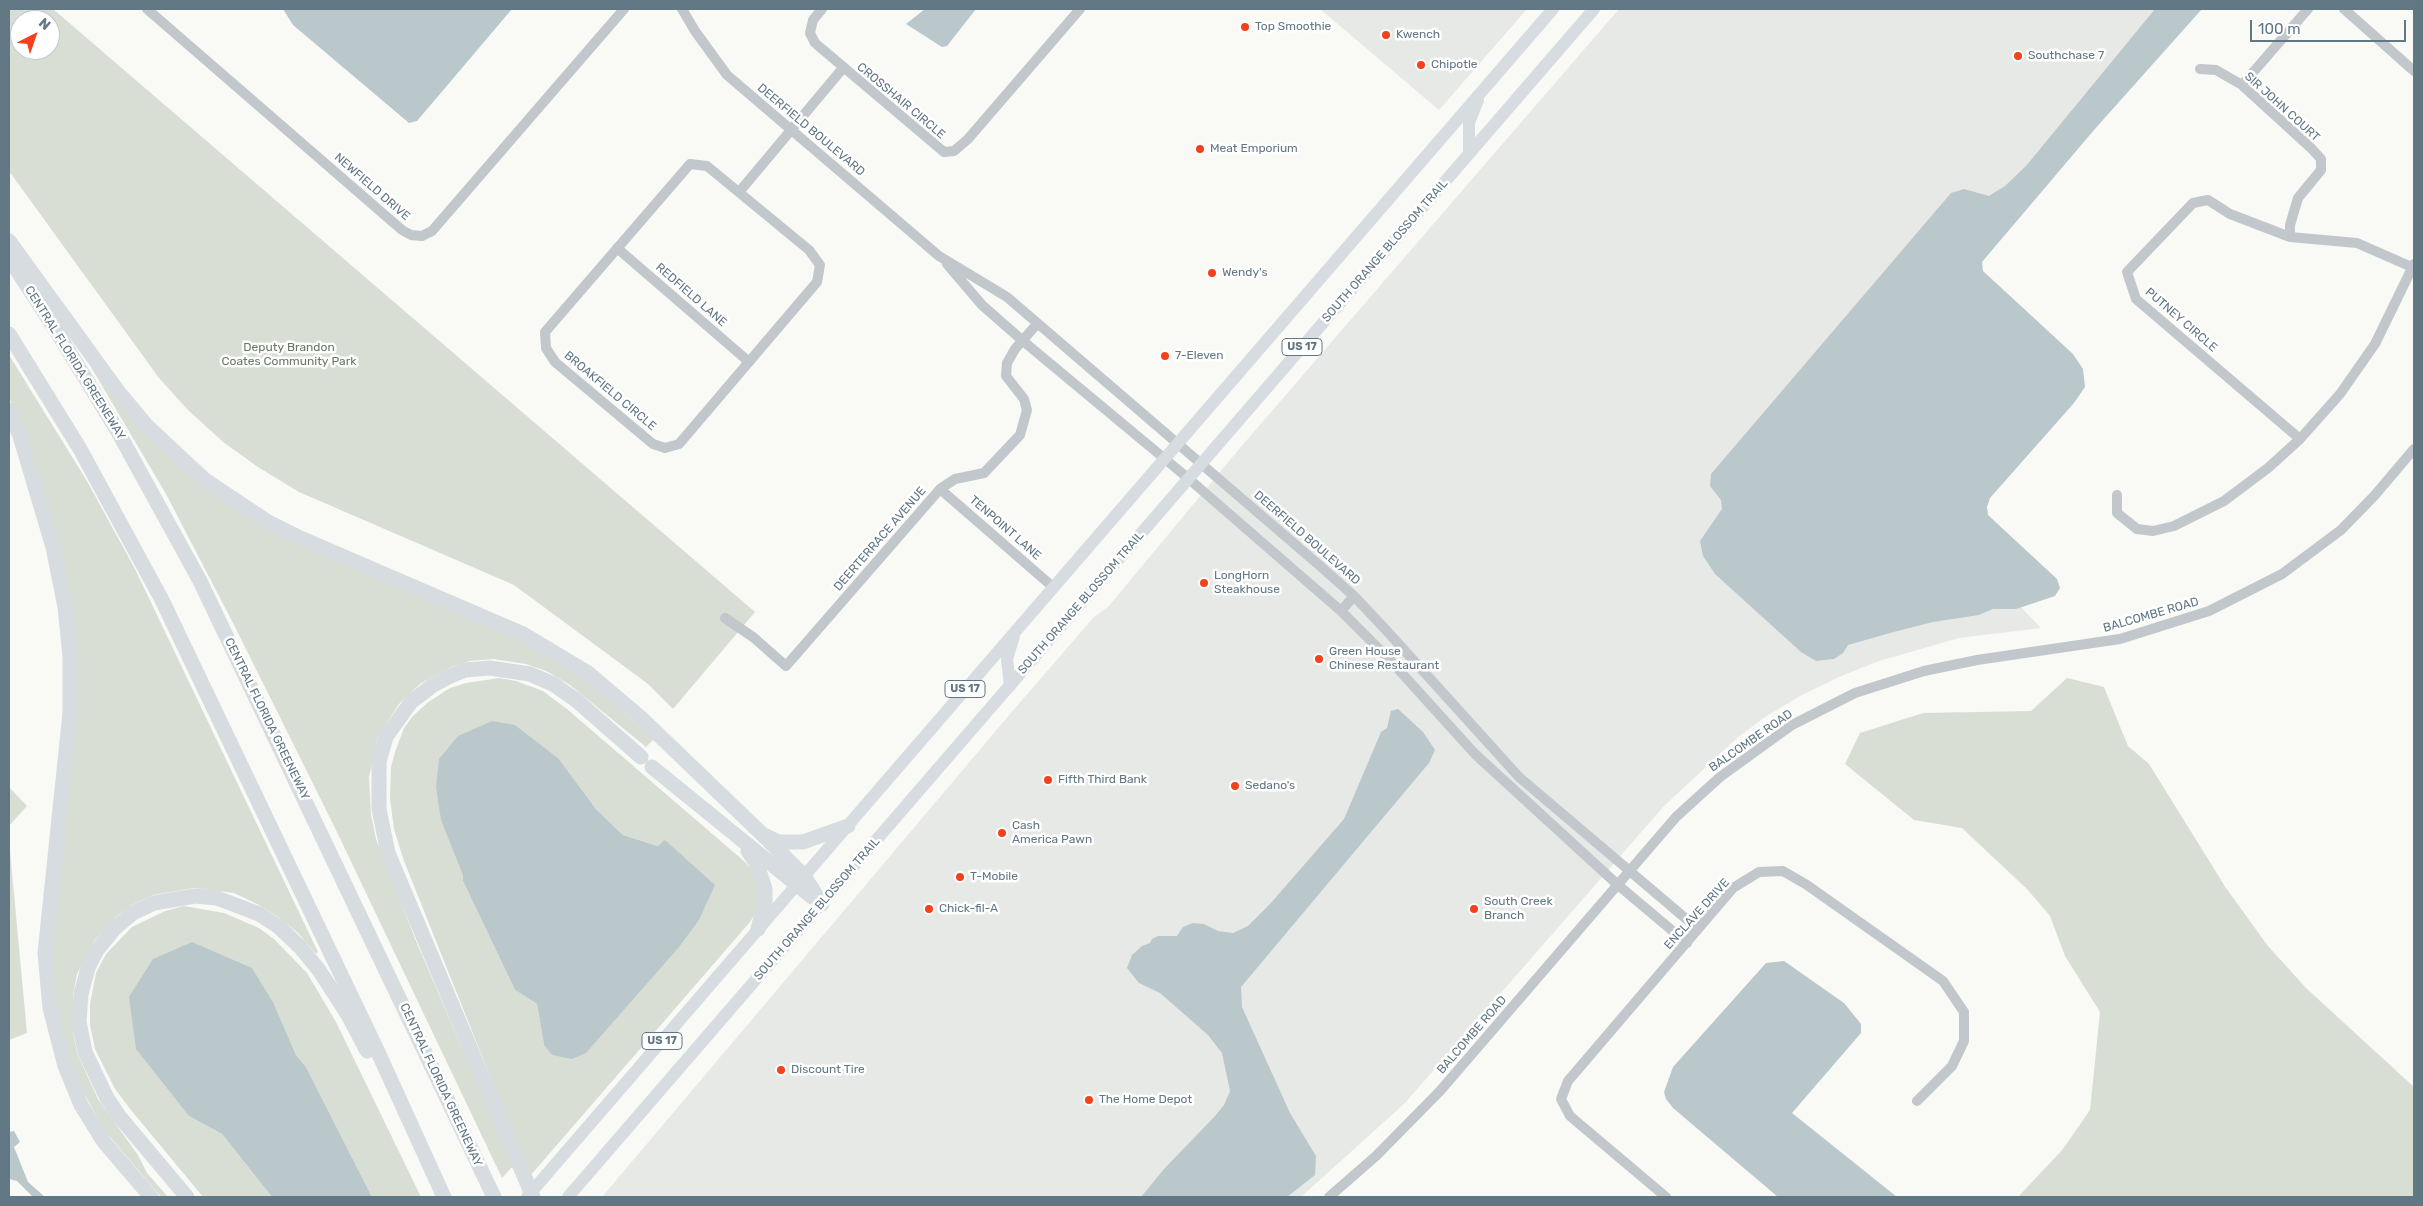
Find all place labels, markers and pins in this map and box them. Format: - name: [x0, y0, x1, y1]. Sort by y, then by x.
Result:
- place label: Top Smoothie: [1255, 20, 1331, 34]
- marker: Top Smoothie: [1239, 21, 1251, 33]
- place label: Kwench: [1396, 28, 1440, 42]
- marker: Kwench: [1380, 29, 1392, 41]
- place label: Southchase 7: [2028, 49, 2104, 63]
- marker: Southchase 7: [2012, 50, 2024, 62]
- place label: Chipotle: [1431, 58, 1478, 72]
- marker: Chipotle: [1415, 59, 1427, 71]
- place label: Meat Emporium: [1210, 142, 1298, 156]
- marker: Meat Emporium: [1194, 143, 1206, 155]
- place label: Wendy's: [1222, 266, 1268, 280]
- marker: Wendy's: [1206, 267, 1218, 279]
- place label: 7-Eleven: [1175, 349, 1224, 363]
- marker: 7-Eleven: [1159, 350, 1171, 362]
- place label: LongHorn Steakhouse: [1214, 569, 1280, 597]
- marker: LongHorn Steakhouse: [1198, 577, 1210, 589]
- place label: Green House Chinese Restaurant: [1329, 645, 1439, 673]
- marker: Green House Chinese Restaurant: [1313, 653, 1325, 665]
- place label: Fifth Third Bank: [1058, 773, 1147, 787]
- marker: Fifth Third Bank: [1042, 774, 1054, 786]
- place label: Sedano's: [1245, 779, 1295, 793]
- marker: Sedano's: [1229, 780, 1241, 792]
- place label: Cash America Pawn: [1012, 819, 1092, 847]
- marker: Cash America Pawn: [996, 827, 1008, 839]
- place label: T-Mobile: [970, 870, 1018, 884]
- marker: T-Mobile: [954, 871, 966, 883]
- place label: South Creek Branch: [1484, 895, 1553, 923]
- place label: Chick-fil-A: [939, 902, 998, 916]
- marker: Chick-fil-A: [923, 903, 935, 915]
- marker: South Creek Branch: [1468, 903, 1480, 915]
- place label: Discount Tire: [791, 1063, 865, 1077]
- marker: Discount Tire: [775, 1064, 787, 1076]
- place label: The Home Depot: [1099, 1093, 1192, 1107]
- marker: The Home Depot: [1083, 1094, 1095, 1106]

